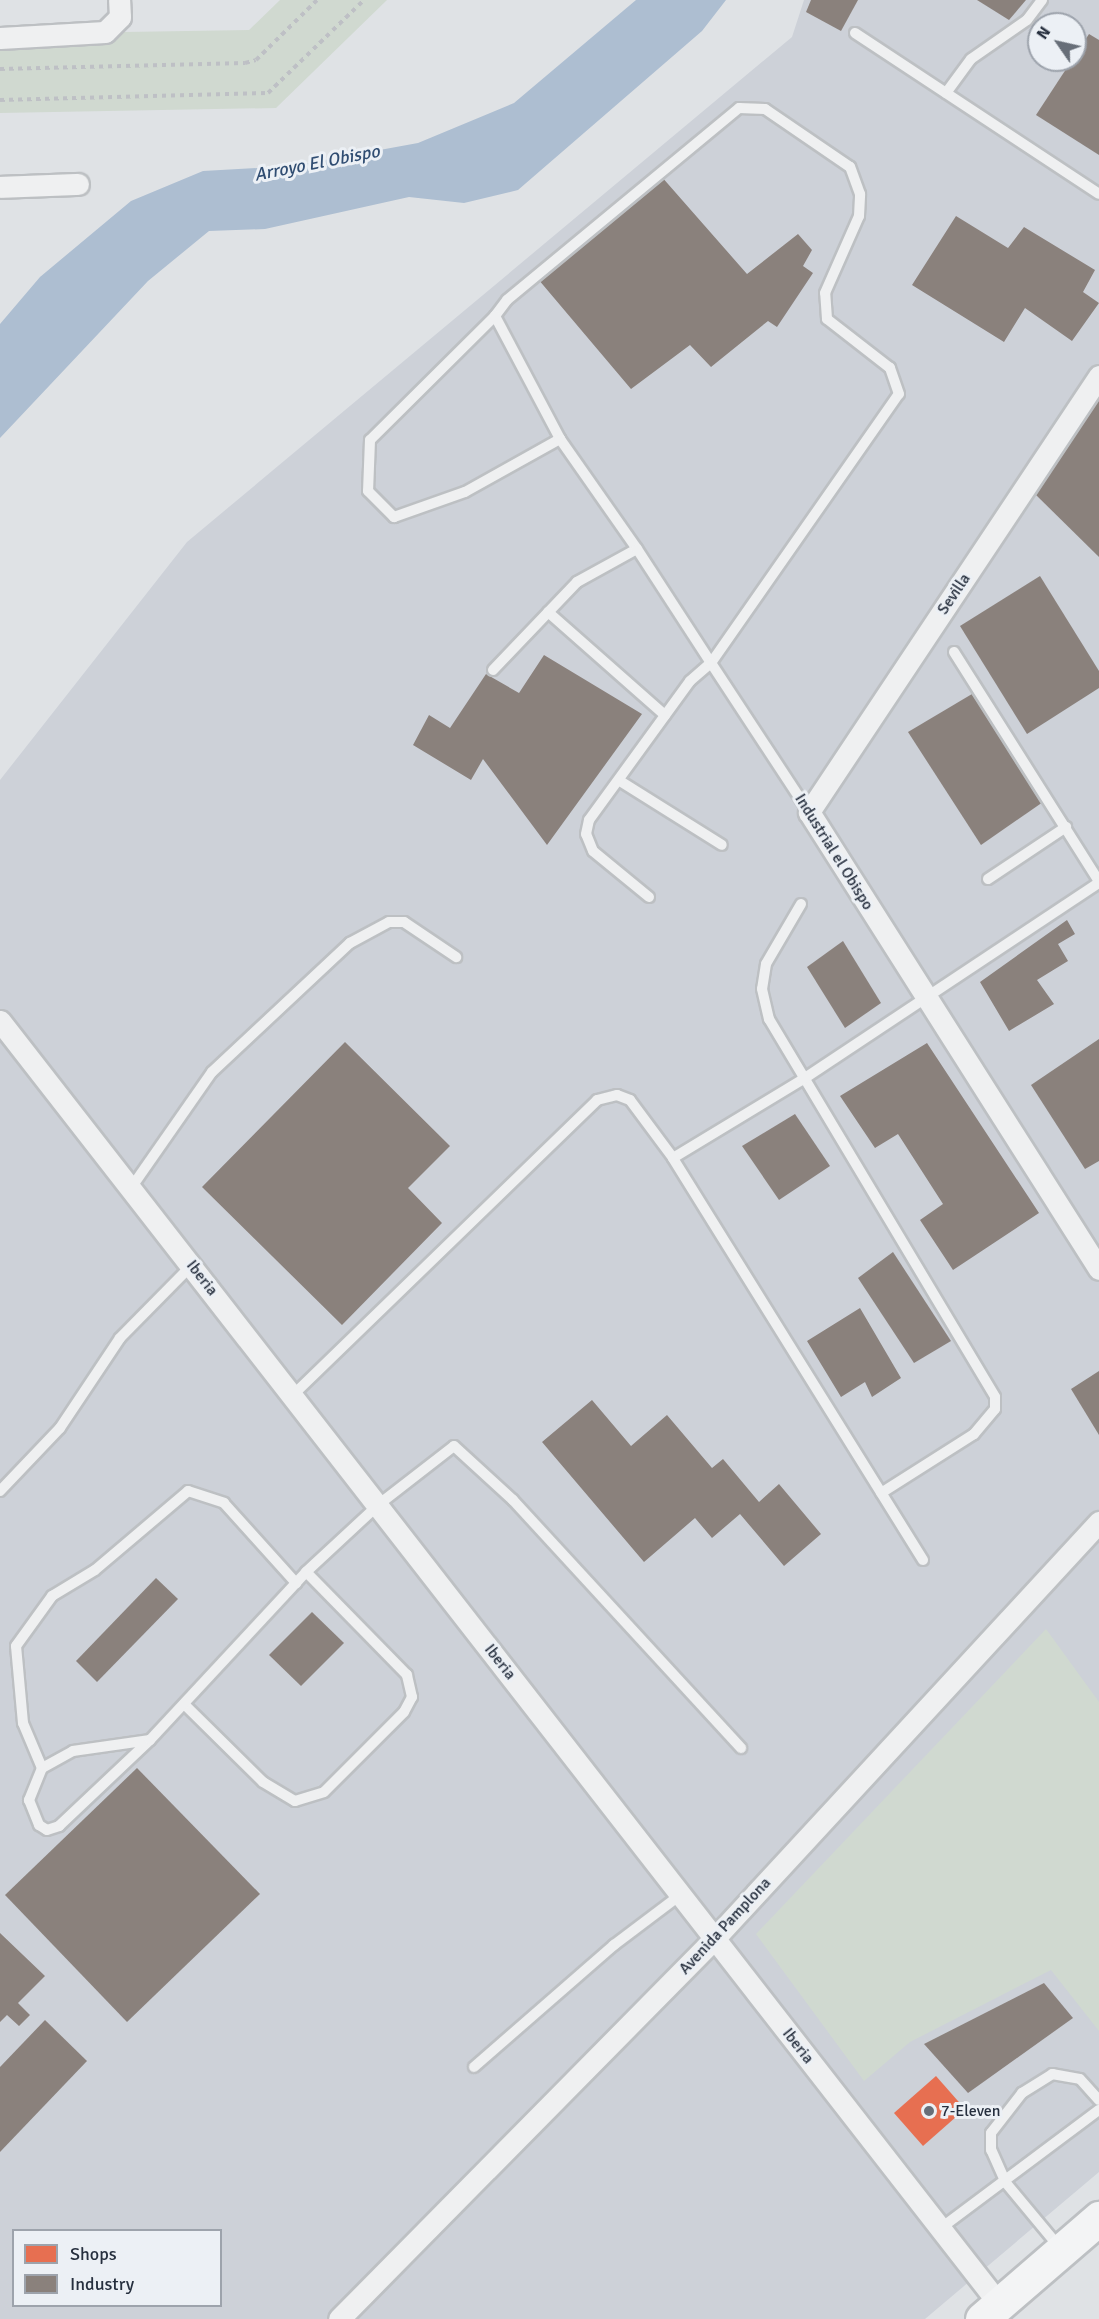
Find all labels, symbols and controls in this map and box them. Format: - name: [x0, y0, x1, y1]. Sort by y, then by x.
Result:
- north arrow: [1027, 12, 1087, 72]
- text: N: [1032, 23, 1055, 43]
- water label: Arroyo El Obispo: [253, 140, 381, 186]
- street label: Sevilla: [933, 570, 975, 618]
- street label: Industrial el Obispo: [791, 790, 877, 914]
- street label: Iberia: [182, 1256, 222, 1300]
- street label: Iberia: [480, 1640, 520, 1684]
- street label: Avenida Pamplona: [675, 1874, 775, 1978]
- street label: Iberia: [778, 2024, 818, 2068]
- place label: 7-Eleven: [941, 2101, 1000, 2121]
- marker: 7-Eleven: [922, 2104, 936, 2118]
- legend: [12, 2229, 222, 2307]
- text: Shops: [70, 2243, 117, 2265]
- text: Industry: [70, 2273, 134, 2295]

